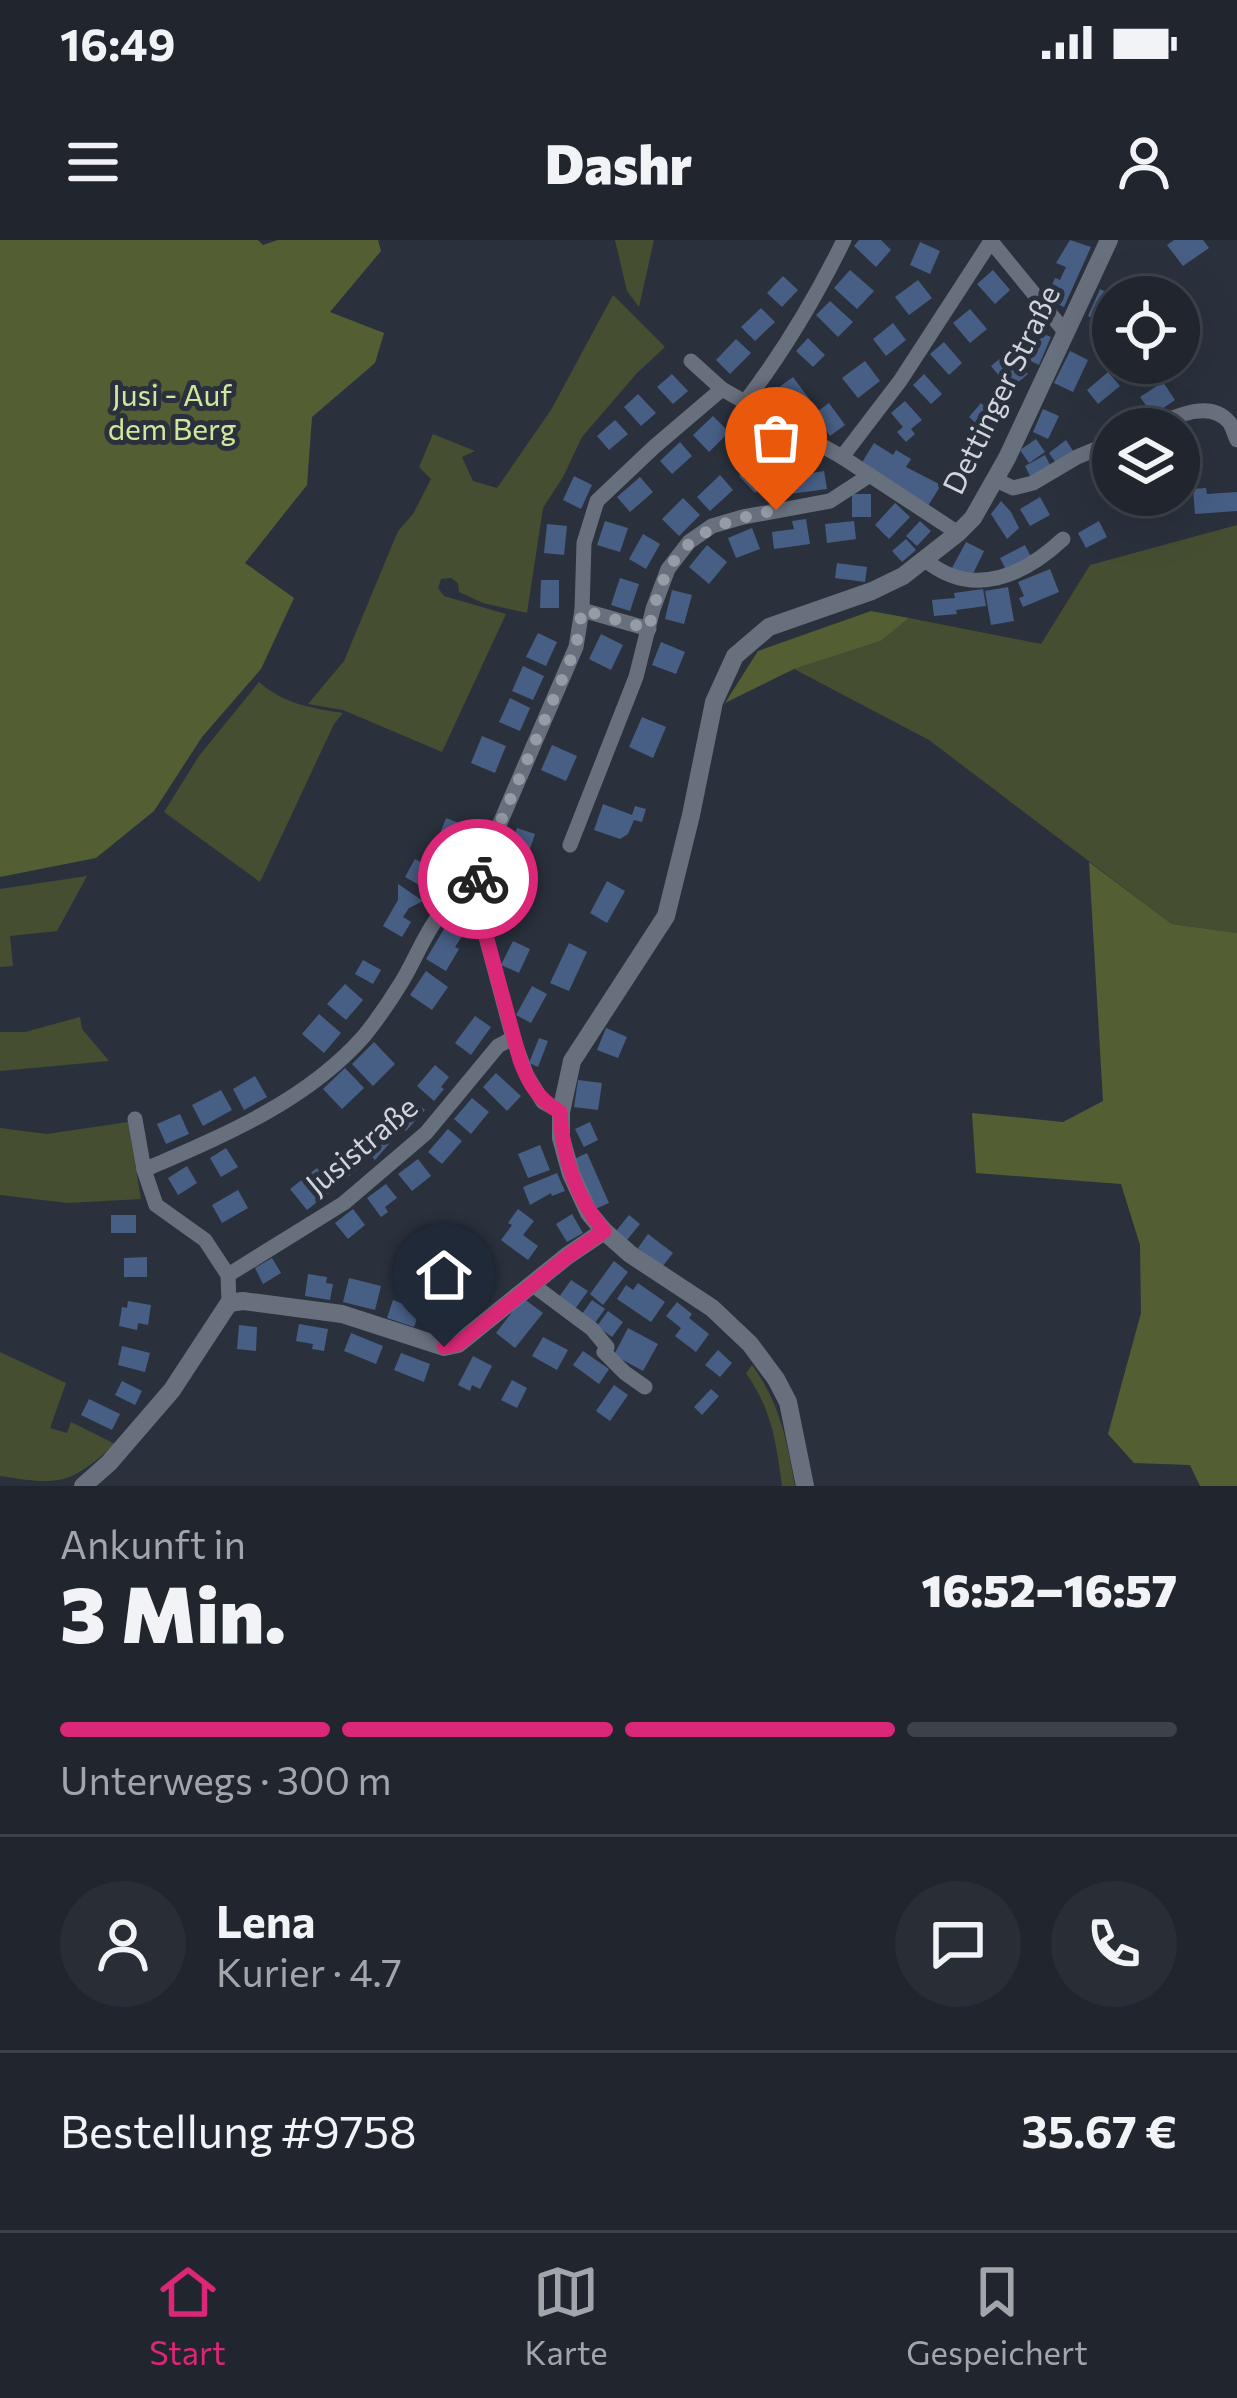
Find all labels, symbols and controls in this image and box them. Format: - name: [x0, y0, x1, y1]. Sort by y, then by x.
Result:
- text: 16:49: [60, 15, 175, 70]
- icon: menu: [60, 129, 126, 195]
- text: Dashr: [545, 129, 692, 195]
- icon: person: [1111, 129, 1177, 195]
- map controls: [1092, 276, 1200, 516]
- button: locate: [1092, 276, 1200, 384]
- street label: Dettinger Straße: [933, 278, 1066, 499]
- park label: Jusi - Auf dem Berg: [108, 375, 236, 446]
- pin: [725, 387, 827, 510]
- icon: bag: [743, 405, 809, 471]
- button: layers: [1092, 408, 1200, 516]
- courier: [418, 819, 538, 939]
- icon: bike: [445, 846, 511, 912]
- street label: Jusistraße: [297, 1087, 424, 1201]
- pin: [393, 1224, 495, 1347]
- icon: home: [411, 1242, 477, 1308]
- text: Ankunft in: [60, 1519, 246, 1567]
- text: 16:52–16:57: [921, 1561, 1177, 1616]
- text: 3 Min.: [60, 1564, 286, 1659]
- text: Unterwegs · 300 m: [60, 1755, 391, 1803]
- button: person: [60, 1881, 186, 2007]
- button: chat: [895, 1881, 1021, 2007]
- button: phone: [1051, 1881, 1177, 2007]
- text: Lena: [216, 1892, 316, 1947]
- text: Kurier · 4.7: [216, 1947, 402, 1995]
- text: Bestellung #9758: [60, 2102, 416, 2157]
- text: 35.67 €: [1022, 2102, 1177, 2157]
- tab: Start: [149, 2259, 226, 2372]
- tab: Karte: [524, 2259, 608, 2372]
- tab: Gespeichert: [906, 2259, 1088, 2372]

